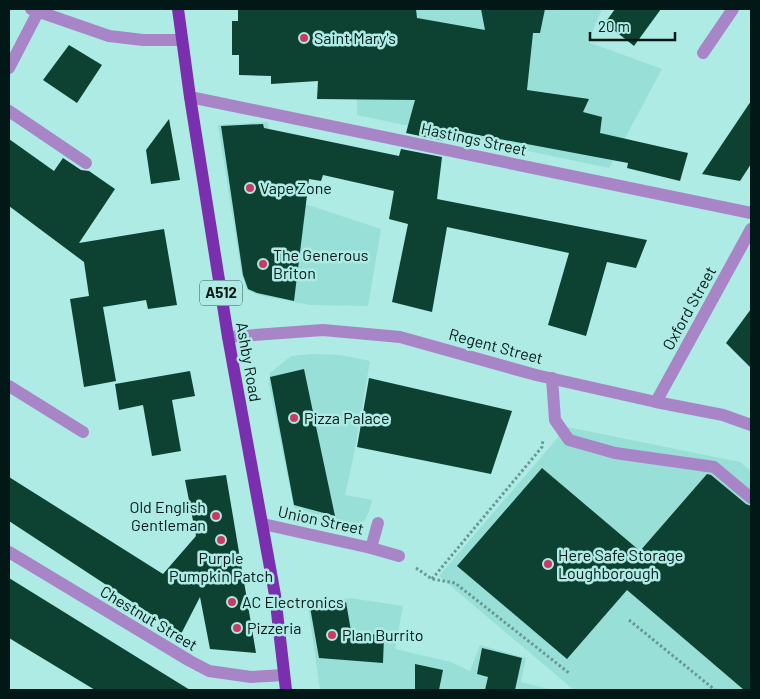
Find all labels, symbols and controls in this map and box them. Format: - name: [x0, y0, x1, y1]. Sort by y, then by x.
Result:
- scale bar: [590, 10, 675, 42]
- text: 20 m: [598, 17, 630, 35]
- place label: Saint Mary's: [314, 28, 396, 47]
- marker: Saint Mary's: [298, 32, 310, 44]
- street label: Hastings Street: [419, 118, 529, 159]
- place label: Vape Zone: [260, 178, 332, 197]
- marker: Vape Zone: [244, 182, 256, 194]
- place label: The Generous Briton: [273, 245, 368, 282]
- marker: The Generous Briton: [257, 258, 269, 270]
- street label: Oxford Street: [658, 263, 719, 353]
- road number: A512: [200, 280, 242, 306]
- street label: Ashby Road: [233, 321, 266, 403]
- street label: Regent Street: [447, 324, 545, 367]
- place label: Pizza Palace: [304, 408, 389, 427]
- marker: Pizza Palace: [288, 412, 300, 424]
- place label: Old English Gentleman: [129, 497, 206, 534]
- street label: Union Street: [276, 501, 366, 538]
- marker: Old English Gentleman: [210, 510, 222, 522]
- marker: Purple Pumpkin Patch: [215, 534, 227, 546]
- place label: Here Safe Storage Loughborough: [558, 545, 683, 582]
- place label: Purple Pumpkin Patch: [169, 548, 273, 585]
- marker: Here Safe Storage Loughborough: [542, 558, 554, 570]
- street label: Chestnut Street: [97, 581, 201, 654]
- place label: AC Electronics: [242, 592, 344, 611]
- marker: AC Electronics: [226, 596, 238, 608]
- place label: Pizzeria: [247, 618, 301, 637]
- marker: Pizzeria: [231, 622, 243, 634]
- place label: Plan Burrito: [342, 625, 424, 644]
- marker: Plan Burrito: [326, 629, 338, 641]

